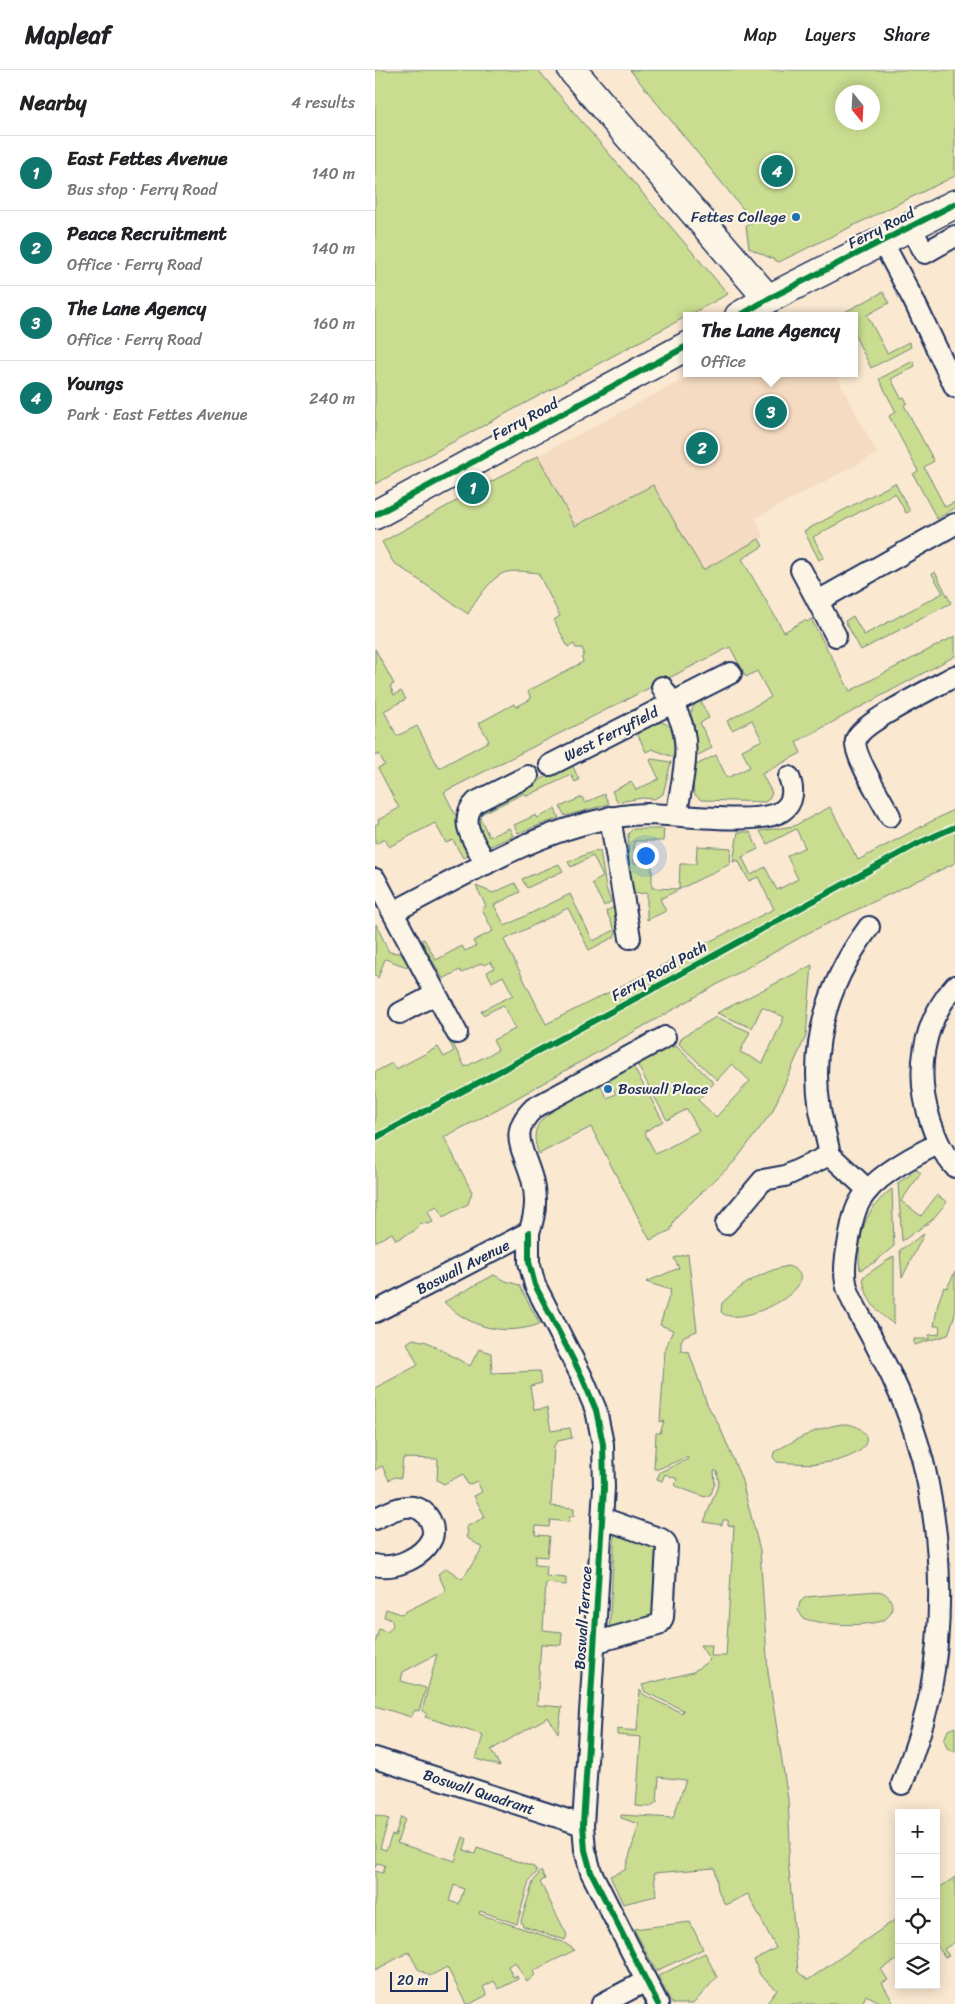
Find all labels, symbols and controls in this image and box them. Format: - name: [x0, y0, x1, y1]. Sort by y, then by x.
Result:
- text: Mapleaf: [25, 14, 111, 56]
- text: Map: [744, 19, 777, 51]
- text: Layers: [805, 19, 856, 51]
- text: Share: [884, 19, 930, 51]
- text: Nearby: [20, 84, 86, 122]
- north arrow: [835, 85, 880, 130]
- text: 4 results: [291, 88, 355, 117]
- text: East Fettes Avenue: [67, 142, 227, 175]
- pin: 4: [761, 152, 793, 190]
- text: 1: [33, 159, 39, 188]
- text: 140 m: [312, 159, 355, 188]
- text: Bus stop · Ferry Road: [67, 175, 217, 204]
- street label: Ferry Road: [843, 200, 920, 256]
- place label: Fettes College: [691, 204, 786, 230]
- marker: Fettes College: [790, 211, 802, 223]
- text: Peace Recruitment: [67, 217, 227, 250]
- text: 2: [31, 234, 41, 263]
- text: 140 m: [312, 234, 355, 263]
- text: Office · Ferry Road: [67, 250, 202, 279]
- text: The Lane Agency: [67, 292, 206, 325]
- text: 3: [32, 309, 40, 338]
- text: 160 m: [312, 309, 355, 338]
- popup: [683, 312, 858, 377]
- text: The Lane Agency: [701, 314, 840, 347]
- text: Office · Ferry Road: [67, 325, 202, 354]
- text: Office: [701, 347, 746, 376]
- text: Youngs: [67, 367, 123, 400]
- text: 4: [31, 384, 41, 413]
- text: 240 m: [309, 384, 355, 413]
- street label: Ferry Road: [487, 390, 564, 447]
- pin: 3: [755, 393, 787, 431]
- text: Park · East Fettes Avenue: [67, 400, 248, 429]
- pin: 2: [686, 429, 718, 467]
- pin: 1: [457, 469, 489, 507]
- street label: West Ferryfield: [559, 699, 664, 769]
- your location: [633, 843, 659, 869]
- street label: Ferry Road Path: [606, 934, 712, 1008]
- place label: Boswall Place: [618, 1076, 709, 1102]
- marker: Boswall Place: [602, 1083, 614, 1095]
- street label: Boswall Avenue: [412, 1232, 515, 1302]
- street label: Boswall Terrace: [566, 1565, 600, 1671]
- street label: Boswall Quadrant: [420, 1762, 539, 1822]
- map controls: [895, 1809, 940, 1989]
- button: +: [895, 1809, 940, 1854]
- button: −: [895, 1854, 940, 1899]
- button: locate: [895, 1899, 940, 1944]
- button: layers: [895, 1944, 940, 1989]
- text: 20 m: [397, 1968, 428, 1993]
- scale bar: [390, 1969, 447, 1992]

